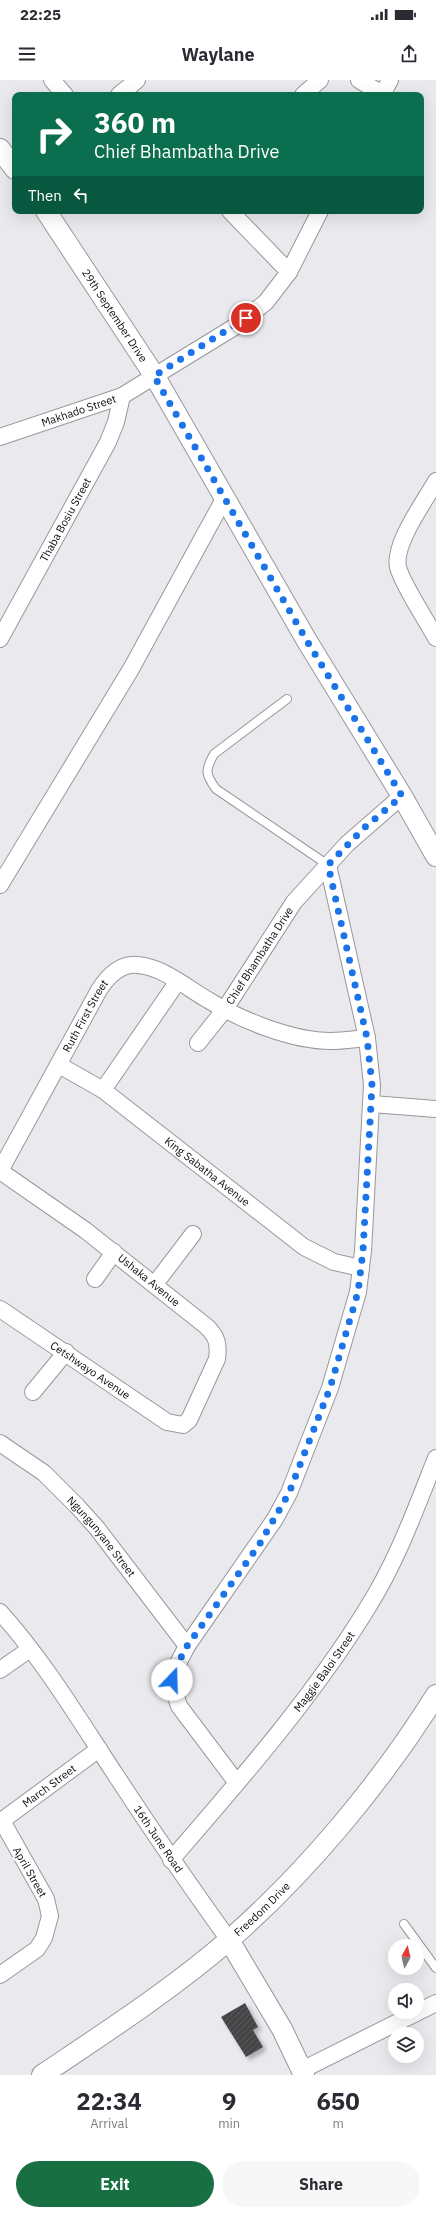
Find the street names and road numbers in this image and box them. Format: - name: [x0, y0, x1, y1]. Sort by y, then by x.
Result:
- street label: 29th September Drive: [79, 266, 151, 365]
- street label: Makhado Street: [39, 391, 118, 430]
- street label: Thaba Bosiu Street: [37, 475, 94, 564]
- street label: Chief Bhambatha Drive: [223, 904, 296, 1007]
- street label: Ruth First Street: [59, 976, 111, 1055]
- street label: King Sabatha Avenue: [162, 1134, 253, 1209]
- street label: Ushaka Avenue: [115, 1251, 183, 1309]
- street label: Cetshwayo Avenue: [48, 1338, 133, 1402]
- street label: Ngungunyane Street: [64, 1493, 139, 1580]
- street label: Maggie Baloi Street: [291, 1629, 358, 1715]
- street label: March Street: [19, 1761, 79, 1810]
- street label: 16th June Road: [131, 1803, 186, 1875]
- street label: April Street: [10, 1844, 50, 1900]
- street label: Freedom Drive: [231, 1879, 293, 1939]

